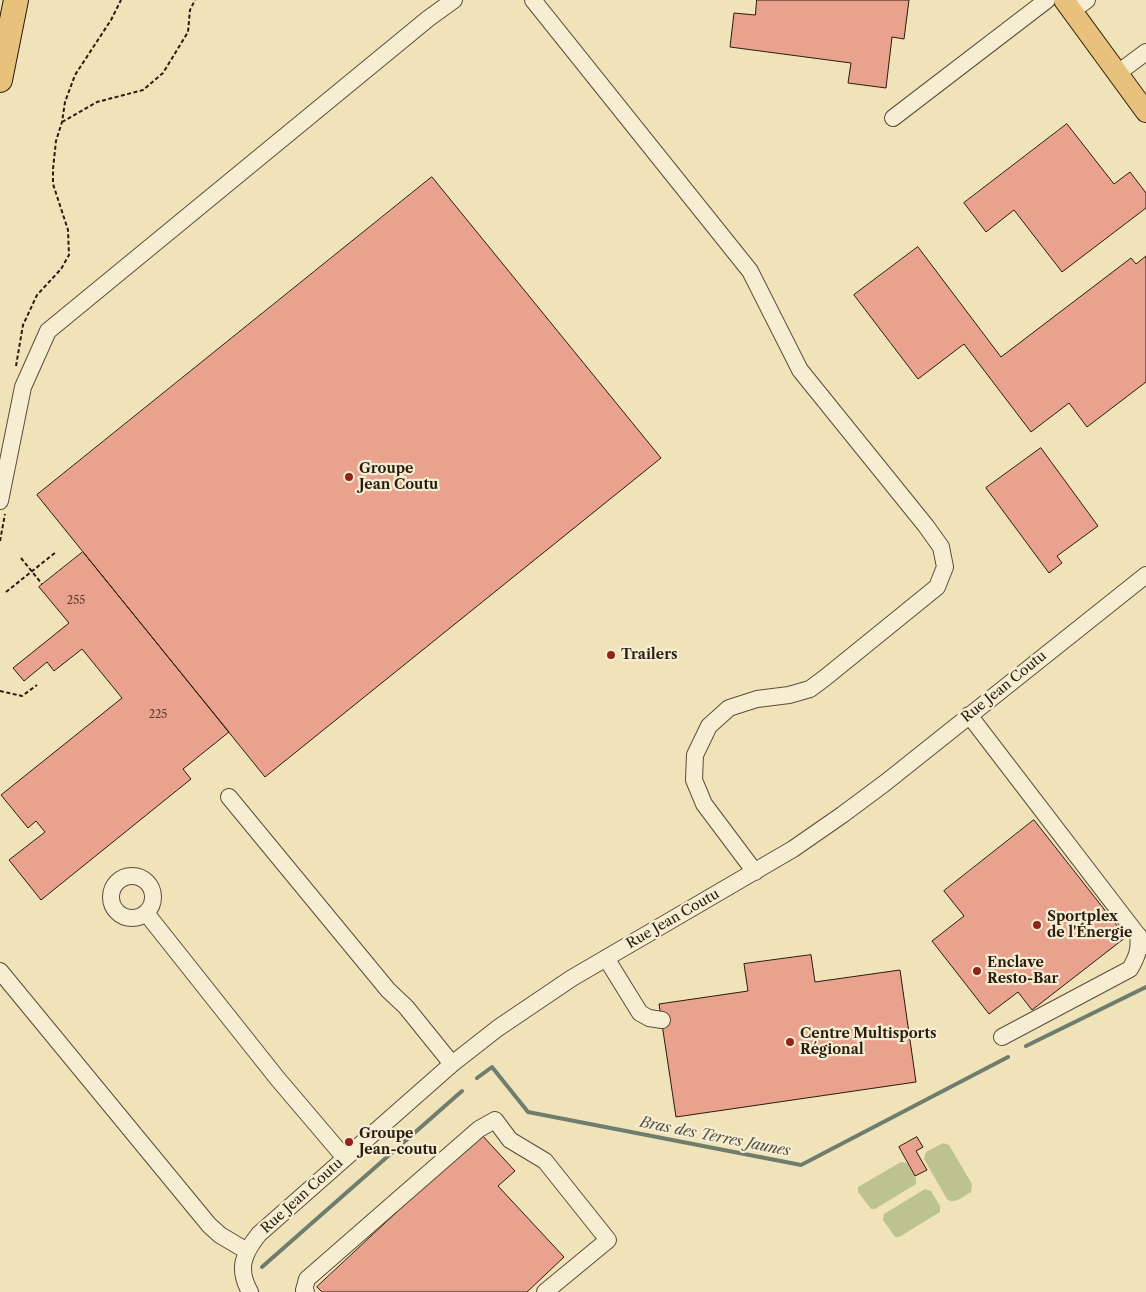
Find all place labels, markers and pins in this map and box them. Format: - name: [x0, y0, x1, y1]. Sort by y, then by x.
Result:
- place label: Groupe Jean Coutu: [359, 461, 438, 494]
- marker: Groupe Jean Coutu: [343, 471, 355, 483]
- place label: Trailers: [621, 647, 678, 663]
- marker: Trailers: [605, 649, 617, 661]
- place label: Sportplex de l'Énergie: [1047, 909, 1132, 942]
- marker: Sportplex de l'Énergie: [1031, 919, 1043, 931]
- place label: Enclave Resto-Bar: [987, 955, 1058, 988]
- marker: Enclave Resto-Bar: [971, 965, 983, 977]
- place label: Centre Multisports Régional: [800, 1026, 937, 1058]
- marker: Centre Multisports Régional: [784, 1036, 796, 1048]
- place label: Groupe Jean-coutu: [359, 1126, 437, 1158]
- marker: Groupe Jean-coutu: [343, 1136, 355, 1148]

